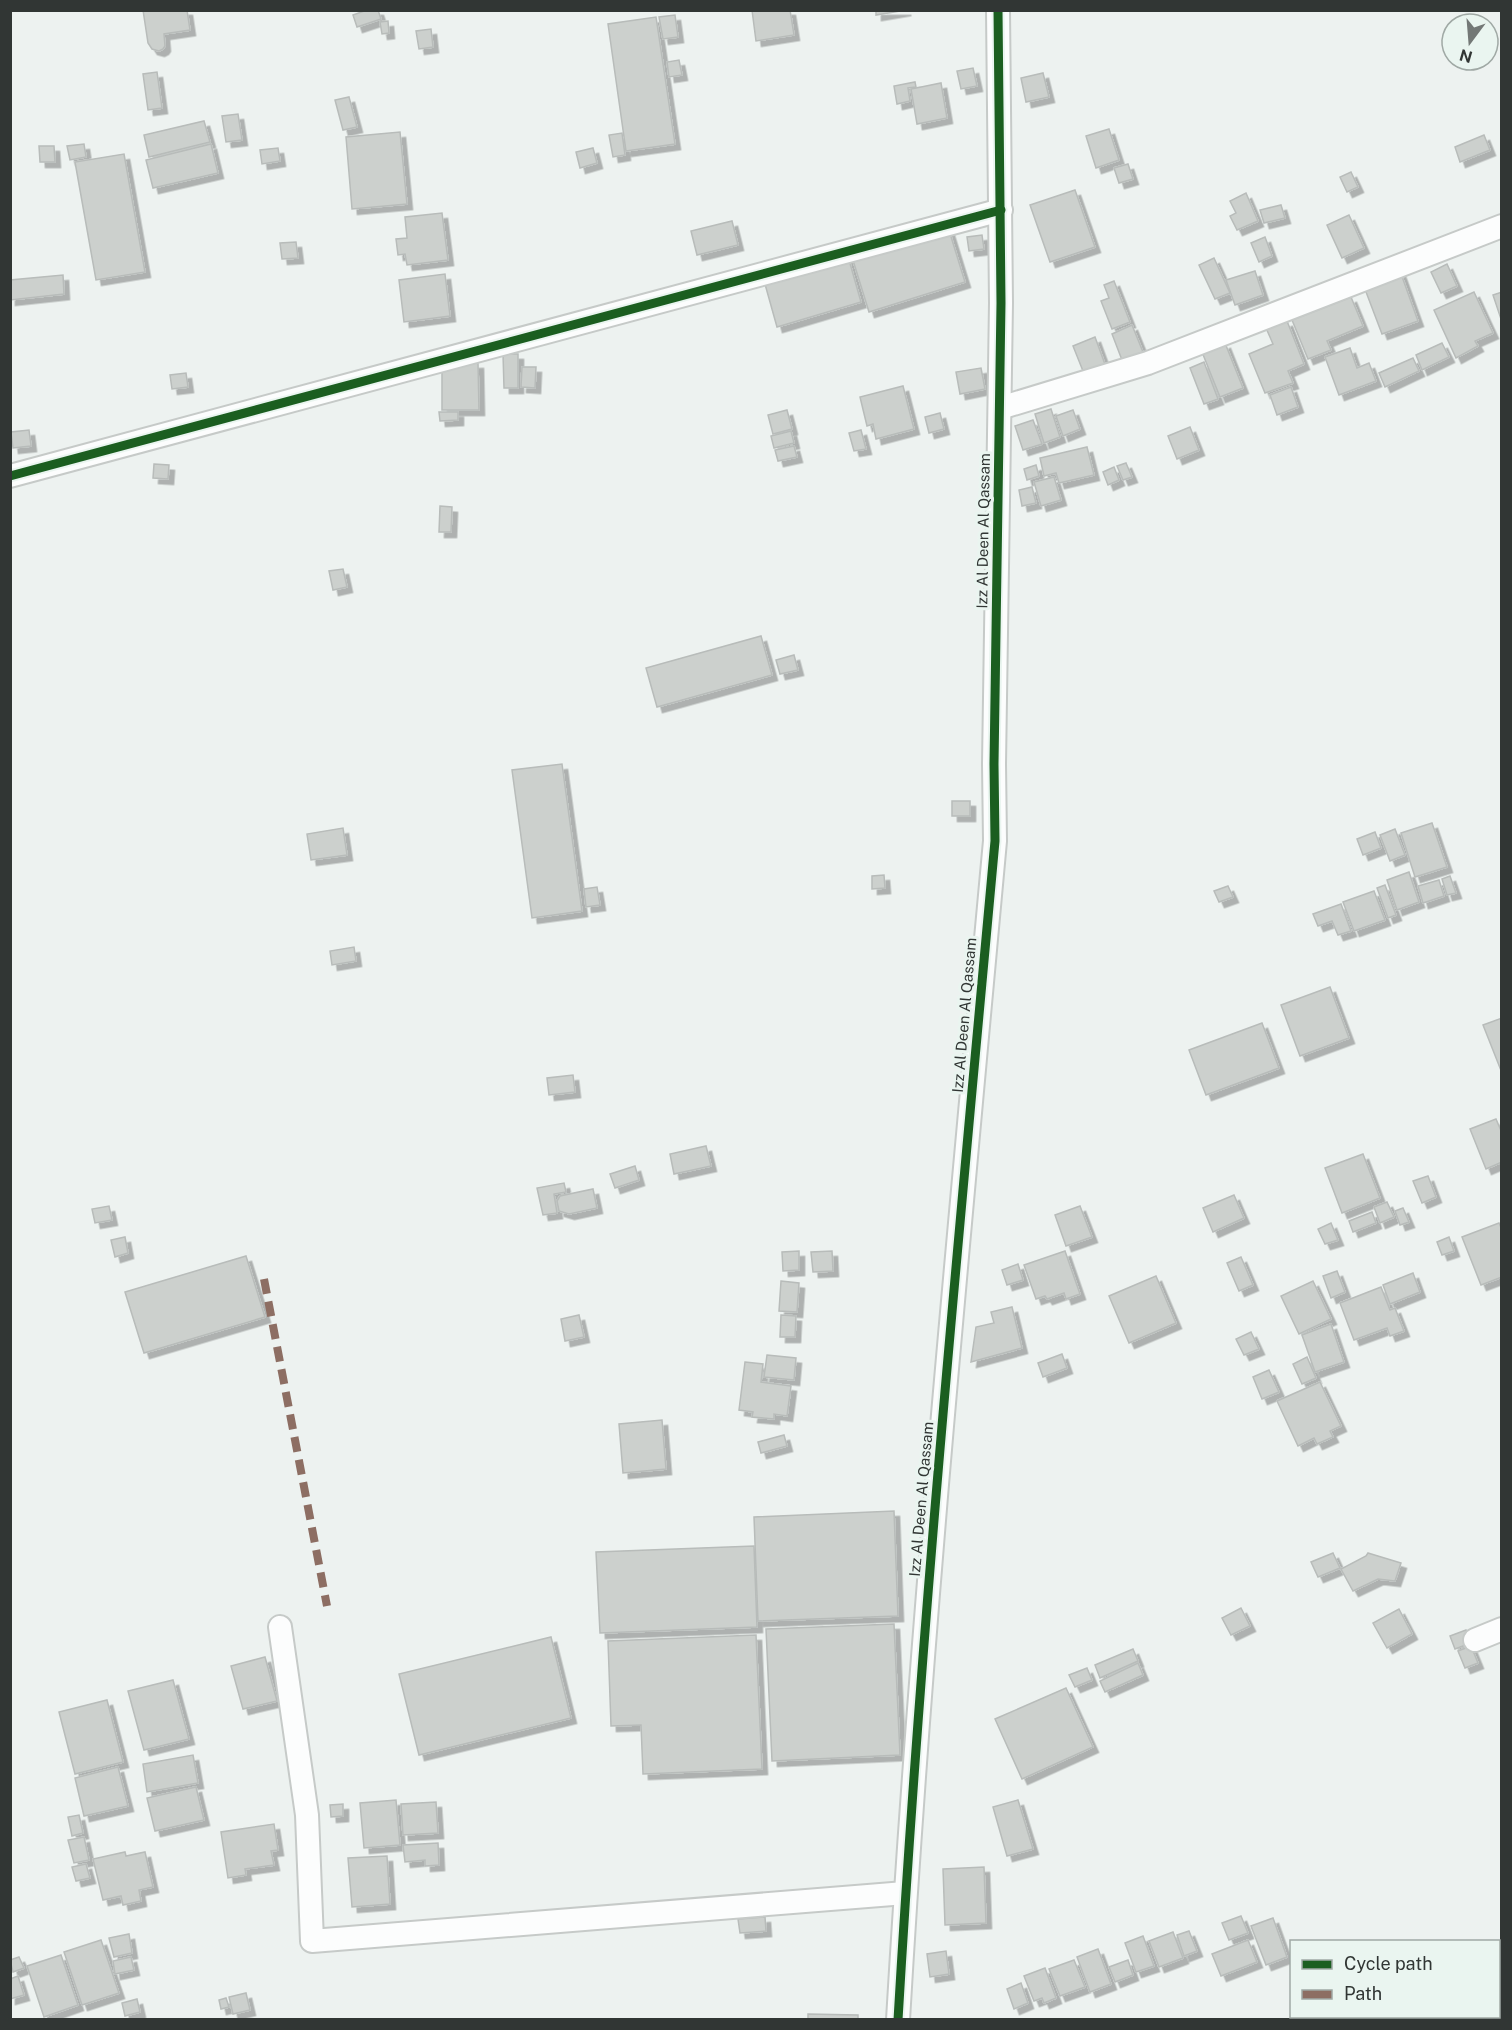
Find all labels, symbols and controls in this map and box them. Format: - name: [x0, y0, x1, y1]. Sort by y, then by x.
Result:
- north arrow: [1440, 12, 1500, 72]
- text: N: [1457, 45, 1475, 67]
- street label: Izz Al Deen Al Qassam: [973, 453, 993, 609]
- street label: Izz Al Deen Al Qassam: [949, 937, 979, 1093]
- street label: Izz Al Deen Al Qassam: [906, 1421, 936, 1577]
- legend: [1290, 1940, 1500, 2018]
- text: Cycle path: [1344, 1953, 1433, 1974]
- text: Path: [1344, 1983, 1382, 2004]

